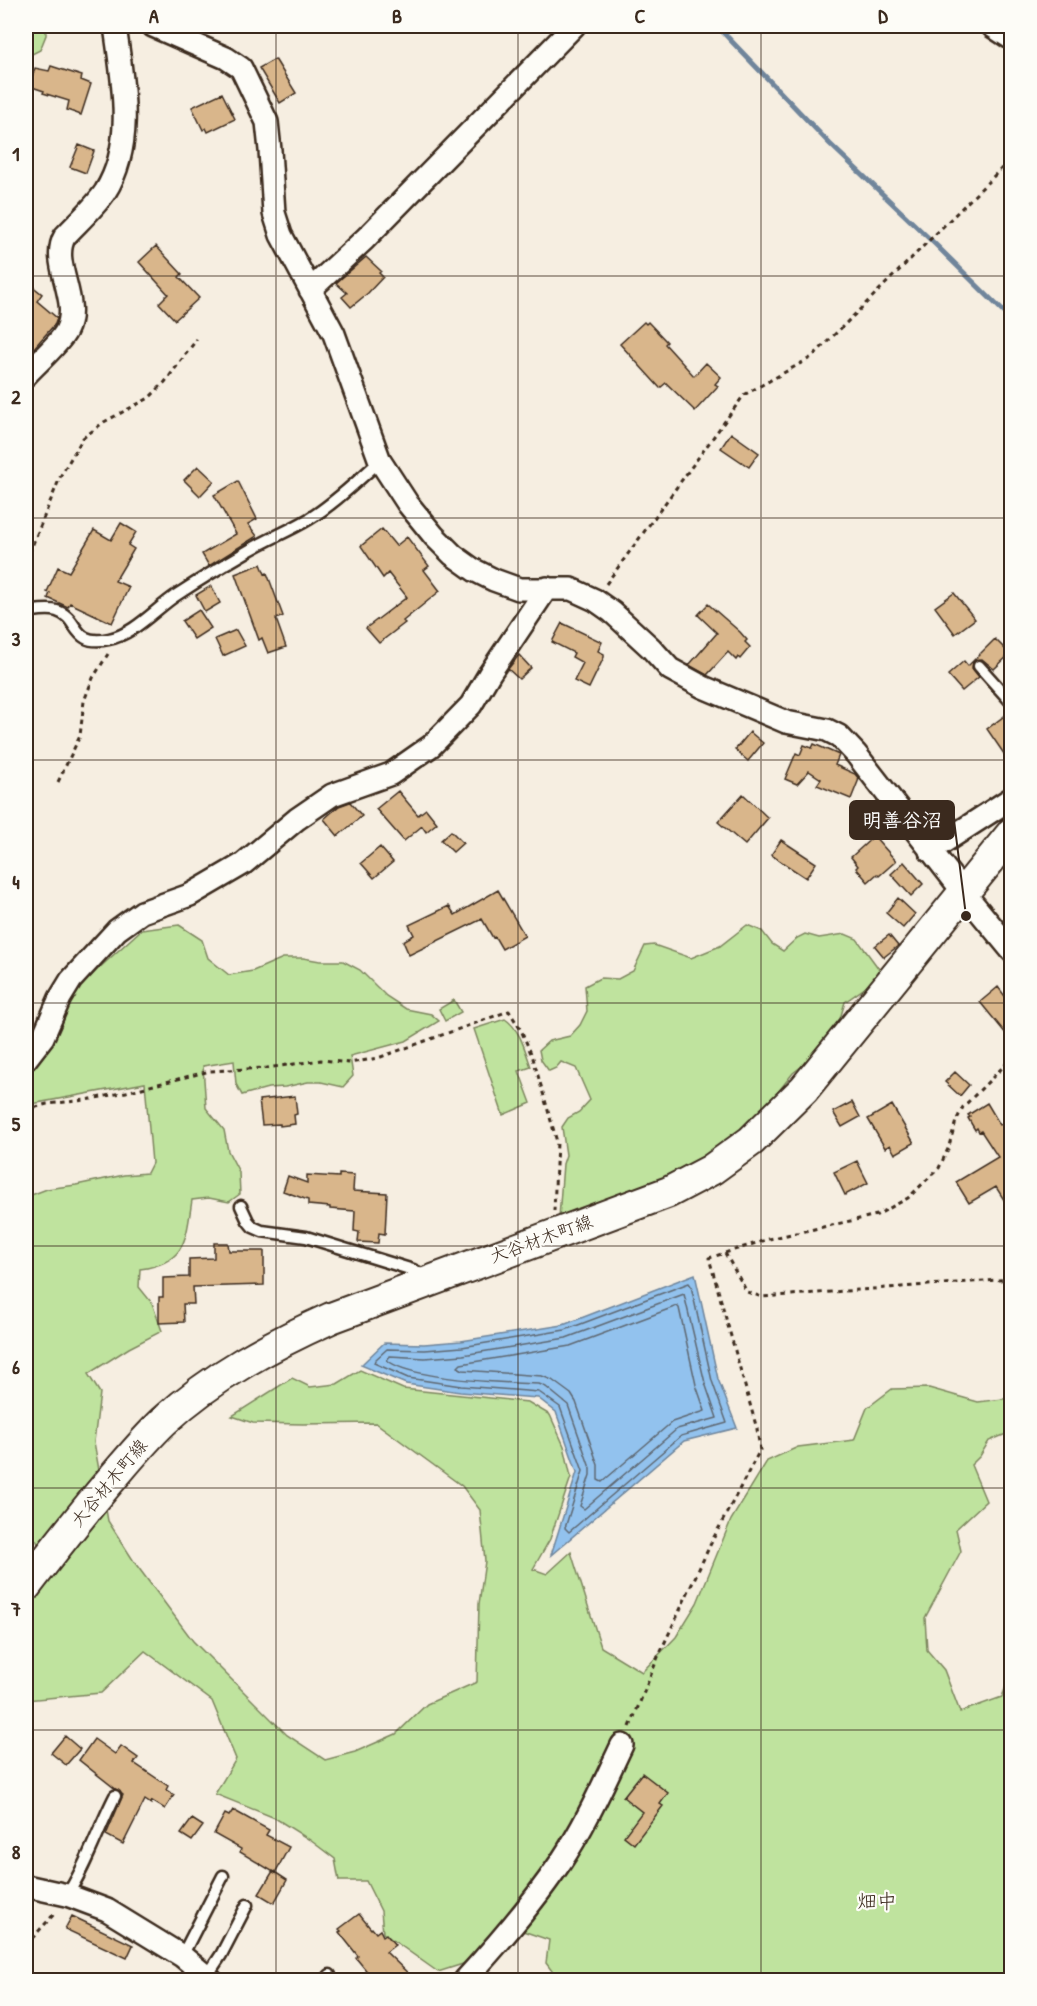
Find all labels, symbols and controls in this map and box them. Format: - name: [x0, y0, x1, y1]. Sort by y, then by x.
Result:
- text: A: [149, 2, 159, 29]
- text: B: [392, 2, 402, 29]
- text: C: [635, 2, 646, 29]
- text: D: [878, 2, 888, 29]
- text: 1: [12, 140, 20, 167]
- text: 2: [11, 383, 21, 410]
- text: 3: [12, 625, 21, 652]
- callout: 明善谷沼: [850, 801, 954, 839]
- text: 明善谷沼: [862, 806, 942, 833]
- text: 4: [12, 868, 20, 895]
- text: 5: [12, 1110, 21, 1137]
- street label: 大谷材木町線: [486, 1208, 596, 1269]
- text: 6: [12, 1353, 20, 1380]
- street label: 大谷材木町線: [64, 1433, 153, 1532]
- text: 7: [10, 1595, 21, 1622]
- text: 8: [12, 1838, 21, 1865]
- district label: 畑中: [857, 1887, 897, 1914]

